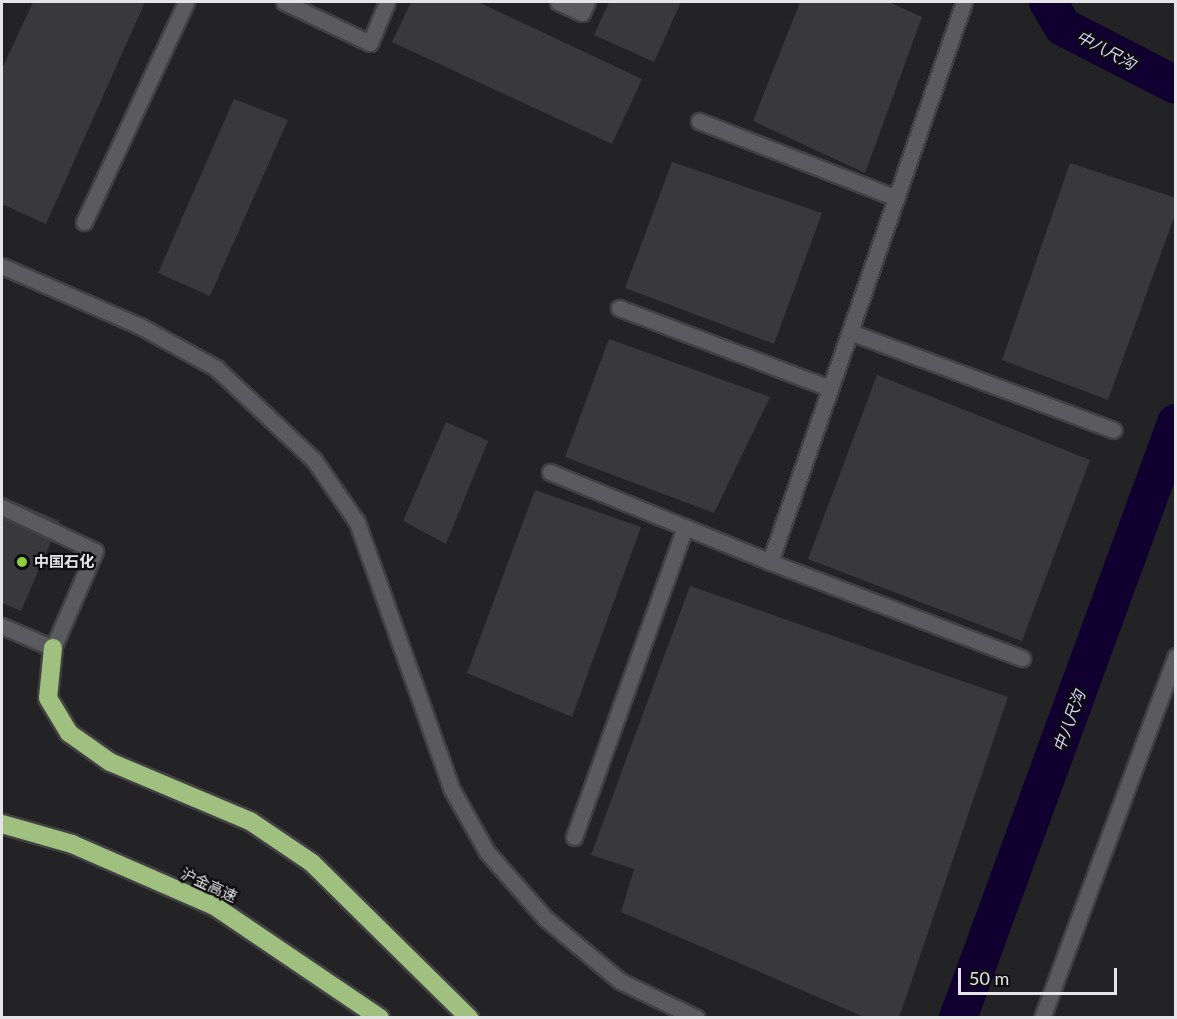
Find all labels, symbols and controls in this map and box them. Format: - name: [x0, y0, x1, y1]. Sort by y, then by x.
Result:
- water label: 中八尺沟: [1073, 27, 1139, 73]
- place label: 中国石化: [34, 553, 94, 571]
- marker: 中国石化: [15, 555, 29, 569]
- water label: 中八尺沟: [1049, 688, 1089, 754]
- street label: 沪金高速: [178, 864, 240, 906]
- scale bar: [961, 956, 1120, 994]
- text: 50 m: [969, 967, 1009, 989]

